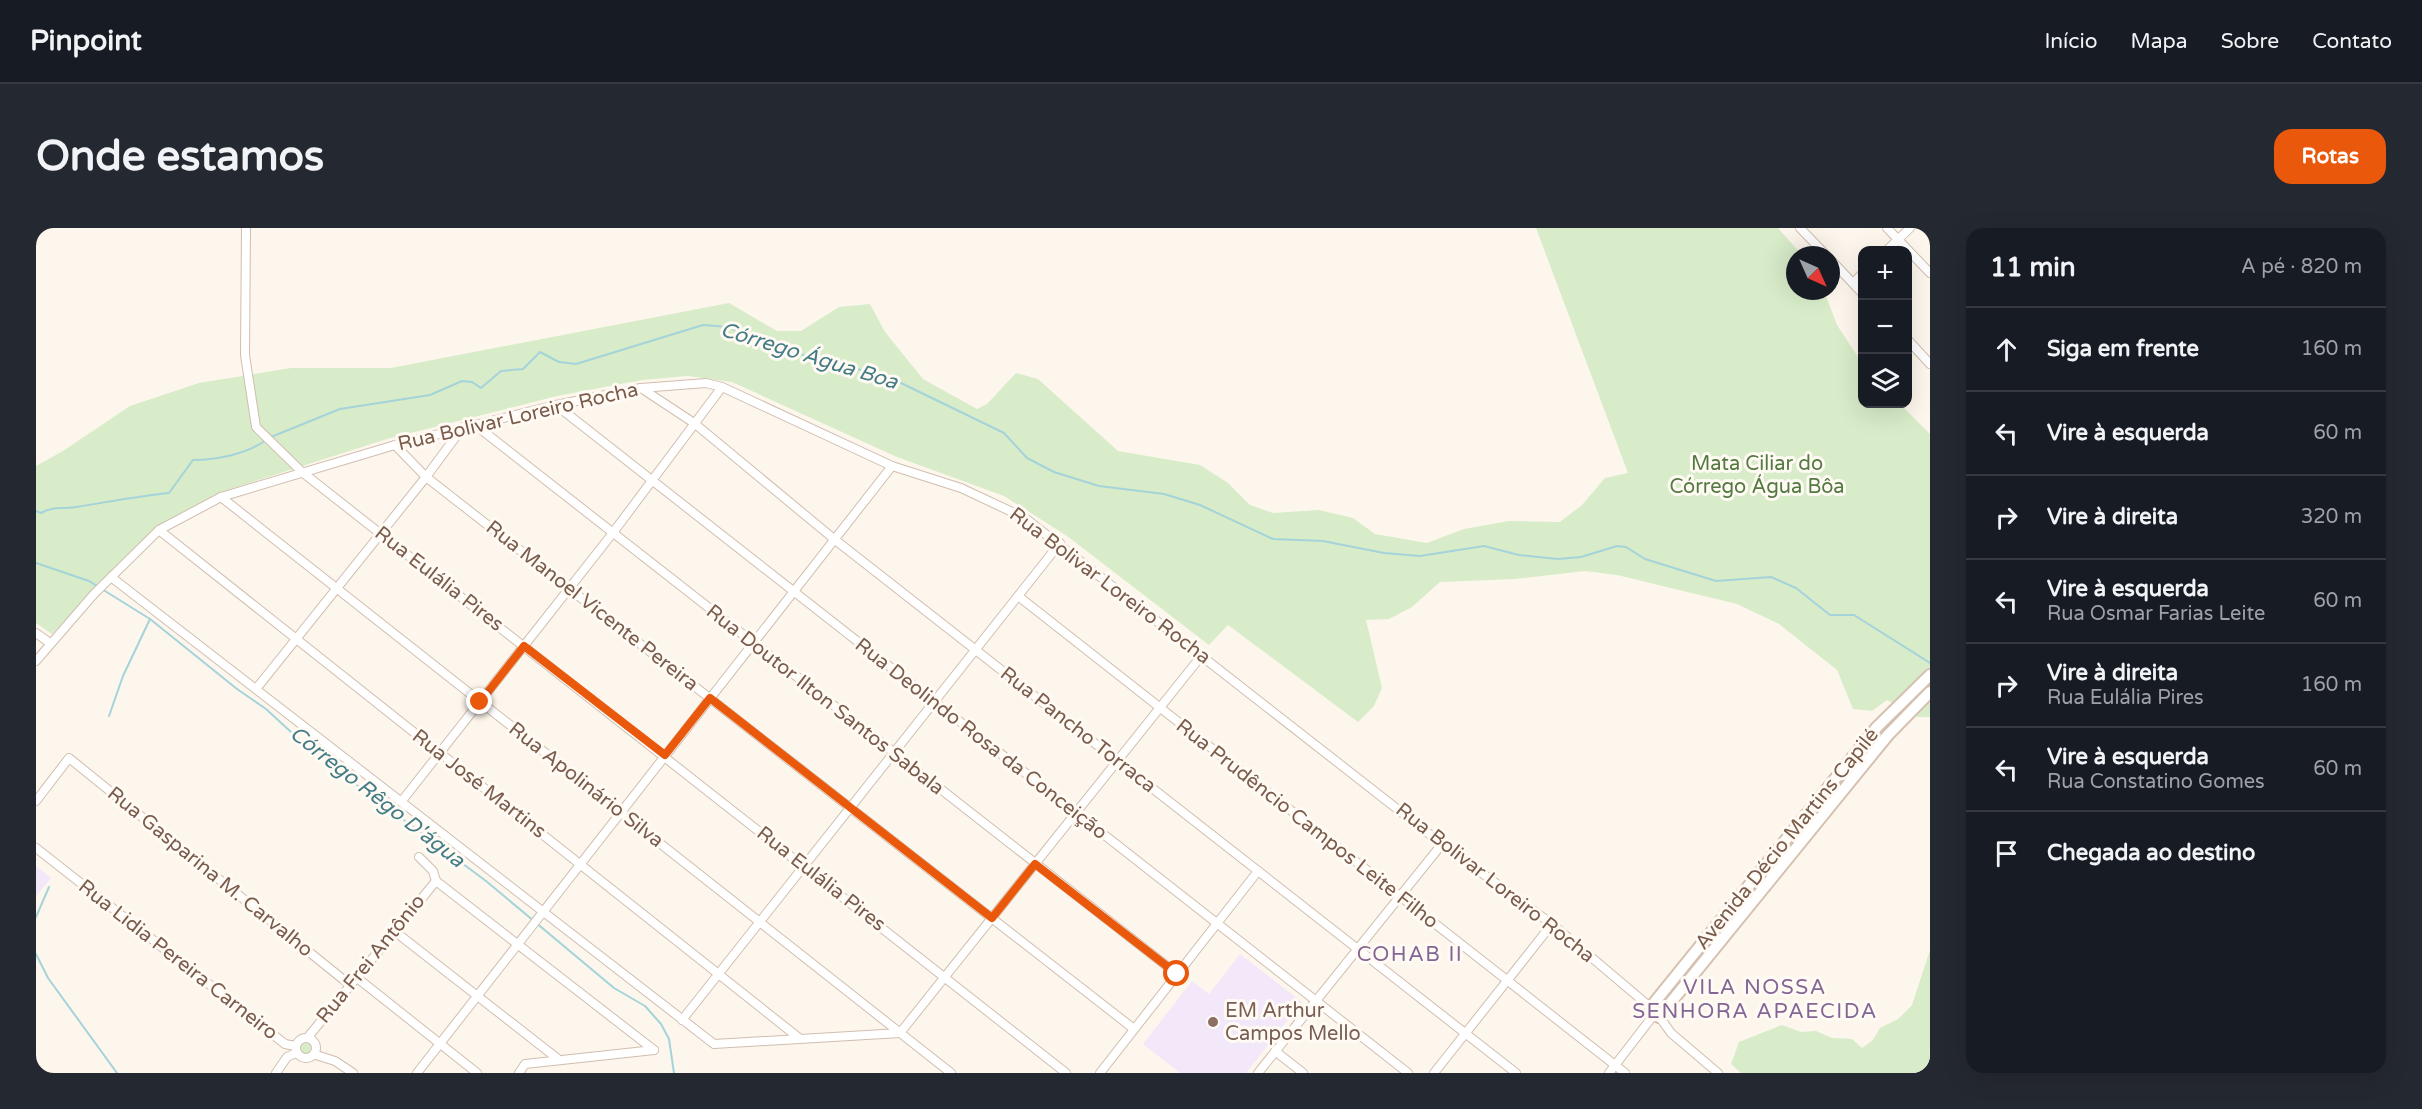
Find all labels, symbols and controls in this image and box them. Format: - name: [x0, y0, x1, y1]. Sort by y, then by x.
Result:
- text: Pinpoint: [30, 24, 142, 58]
- text: Início: [2045, 29, 2097, 54]
- text: Mapa: [2130, 29, 2188, 54]
- text: Sobre: [2221, 29, 2279, 54]
- text: Contato: [2312, 29, 2392, 54]
- button: Rotas: [2274, 129, 2386, 184]
- text: Onde estamos: [36, 131, 324, 182]
- north arrow: [1786, 246, 1840, 300]
- map controls: [1858, 246, 1912, 408]
- button: +: [1858, 246, 1912, 300]
- text: 11 min: [1990, 252, 2076, 283]
- text: A pé · 820 m: [2241, 255, 2362, 279]
- button: −: [1858, 300, 1912, 354]
- water label: Córrego Água Boa: [717, 317, 902, 395]
- icon: ahead: [1990, 333, 2023, 366]
- text: Siga em frente: [2047, 336, 2199, 362]
- text: 160 m: [2301, 337, 2362, 361]
- button: layers: [1858, 354, 1912, 408]
- street label: Rua Bolivar Loreiro Rocha: [396, 378, 640, 456]
- icon: left: [1990, 417, 2023, 450]
- text: Vire à esquerda: [2047, 420, 2209, 446]
- text: 60 m: [2313, 421, 2362, 445]
- park label: Mata Ciliar do Córrego Água Bôa: [1669, 452, 1845, 499]
- icon: right: [1990, 501, 2023, 534]
- street label: Rua Bolivar Loreiro Rocha: [1005, 502, 1215, 670]
- text: Vire à direita: [2047, 504, 2178, 530]
- text: 320 m: [2301, 505, 2362, 529]
- street label: Rua Manoel Vicente Pereira: [481, 516, 703, 696]
- street label: Rua Eulália Pires: [370, 521, 508, 637]
- text: Vire à esquerda: [2047, 576, 2209, 602]
- icon: left: [1990, 585, 2023, 618]
- text: 60 m: [2313, 589, 2362, 613]
- street label: Rua Doutor Ilton Santos Sabala: [701, 600, 949, 800]
- text: Rua Osmar Farias Leite: [2047, 602, 2265, 626]
- street label: Rua Deolindo Rosa da Conceição: [850, 633, 1112, 845]
- text: Vire à direita: [2047, 660, 2178, 686]
- street label: Rua Pancho Torraca: [995, 662, 1161, 798]
- icon: right: [1990, 669, 2023, 702]
- text: 160 m: [2301, 673, 2362, 697]
- text: Rua Eulália Pires: [2047, 686, 2204, 710]
- route end: [466, 688, 492, 714]
- street label: Rua Prudêncio Campos Leite Filho: [1171, 714, 1443, 934]
- street label: Rua Apolinário Silva: [504, 717, 668, 853]
- water label: Córrego Rêgo D'água: [285, 721, 470, 874]
- street label: Avenida Décio Martins Capilé: [1690, 723, 1884, 955]
- street label: Rua José Martins: [407, 724, 551, 844]
- text: Vire à esquerda: [2047, 744, 2209, 770]
- icon: left: [1990, 753, 2023, 786]
- text: 60 m: [2313, 757, 2362, 781]
- text: Rua Constatino Gomes: [2047, 770, 2265, 794]
- street label: Rua Gasparina M. Carvalho: [102, 782, 318, 962]
- street label: Rua Bolivar Loreiro Rocha: [1391, 798, 1599, 968]
- street label: Rua Eulália Pires: [752, 821, 890, 937]
- icon: arrive: [1990, 837, 2023, 870]
- text: Chegada ao destino: [2047, 840, 2255, 866]
- street label: Rua Lidia Pereira Carneiro: [74, 875, 282, 1045]
- street label: Rua Frei Antônio: [312, 890, 430, 1028]
- district label: COHAB II: [1357, 942, 1463, 967]
- route start: [1163, 960, 1189, 986]
- district label: VILA NOSSA SENHORA APAECIDA: [1632, 975, 1878, 1024]
- place label: EM Arthur Campos Mello: [1225, 999, 1361, 1046]
- marker: EM Arthur Campos Mello: [1206, 1015, 1220, 1029]

